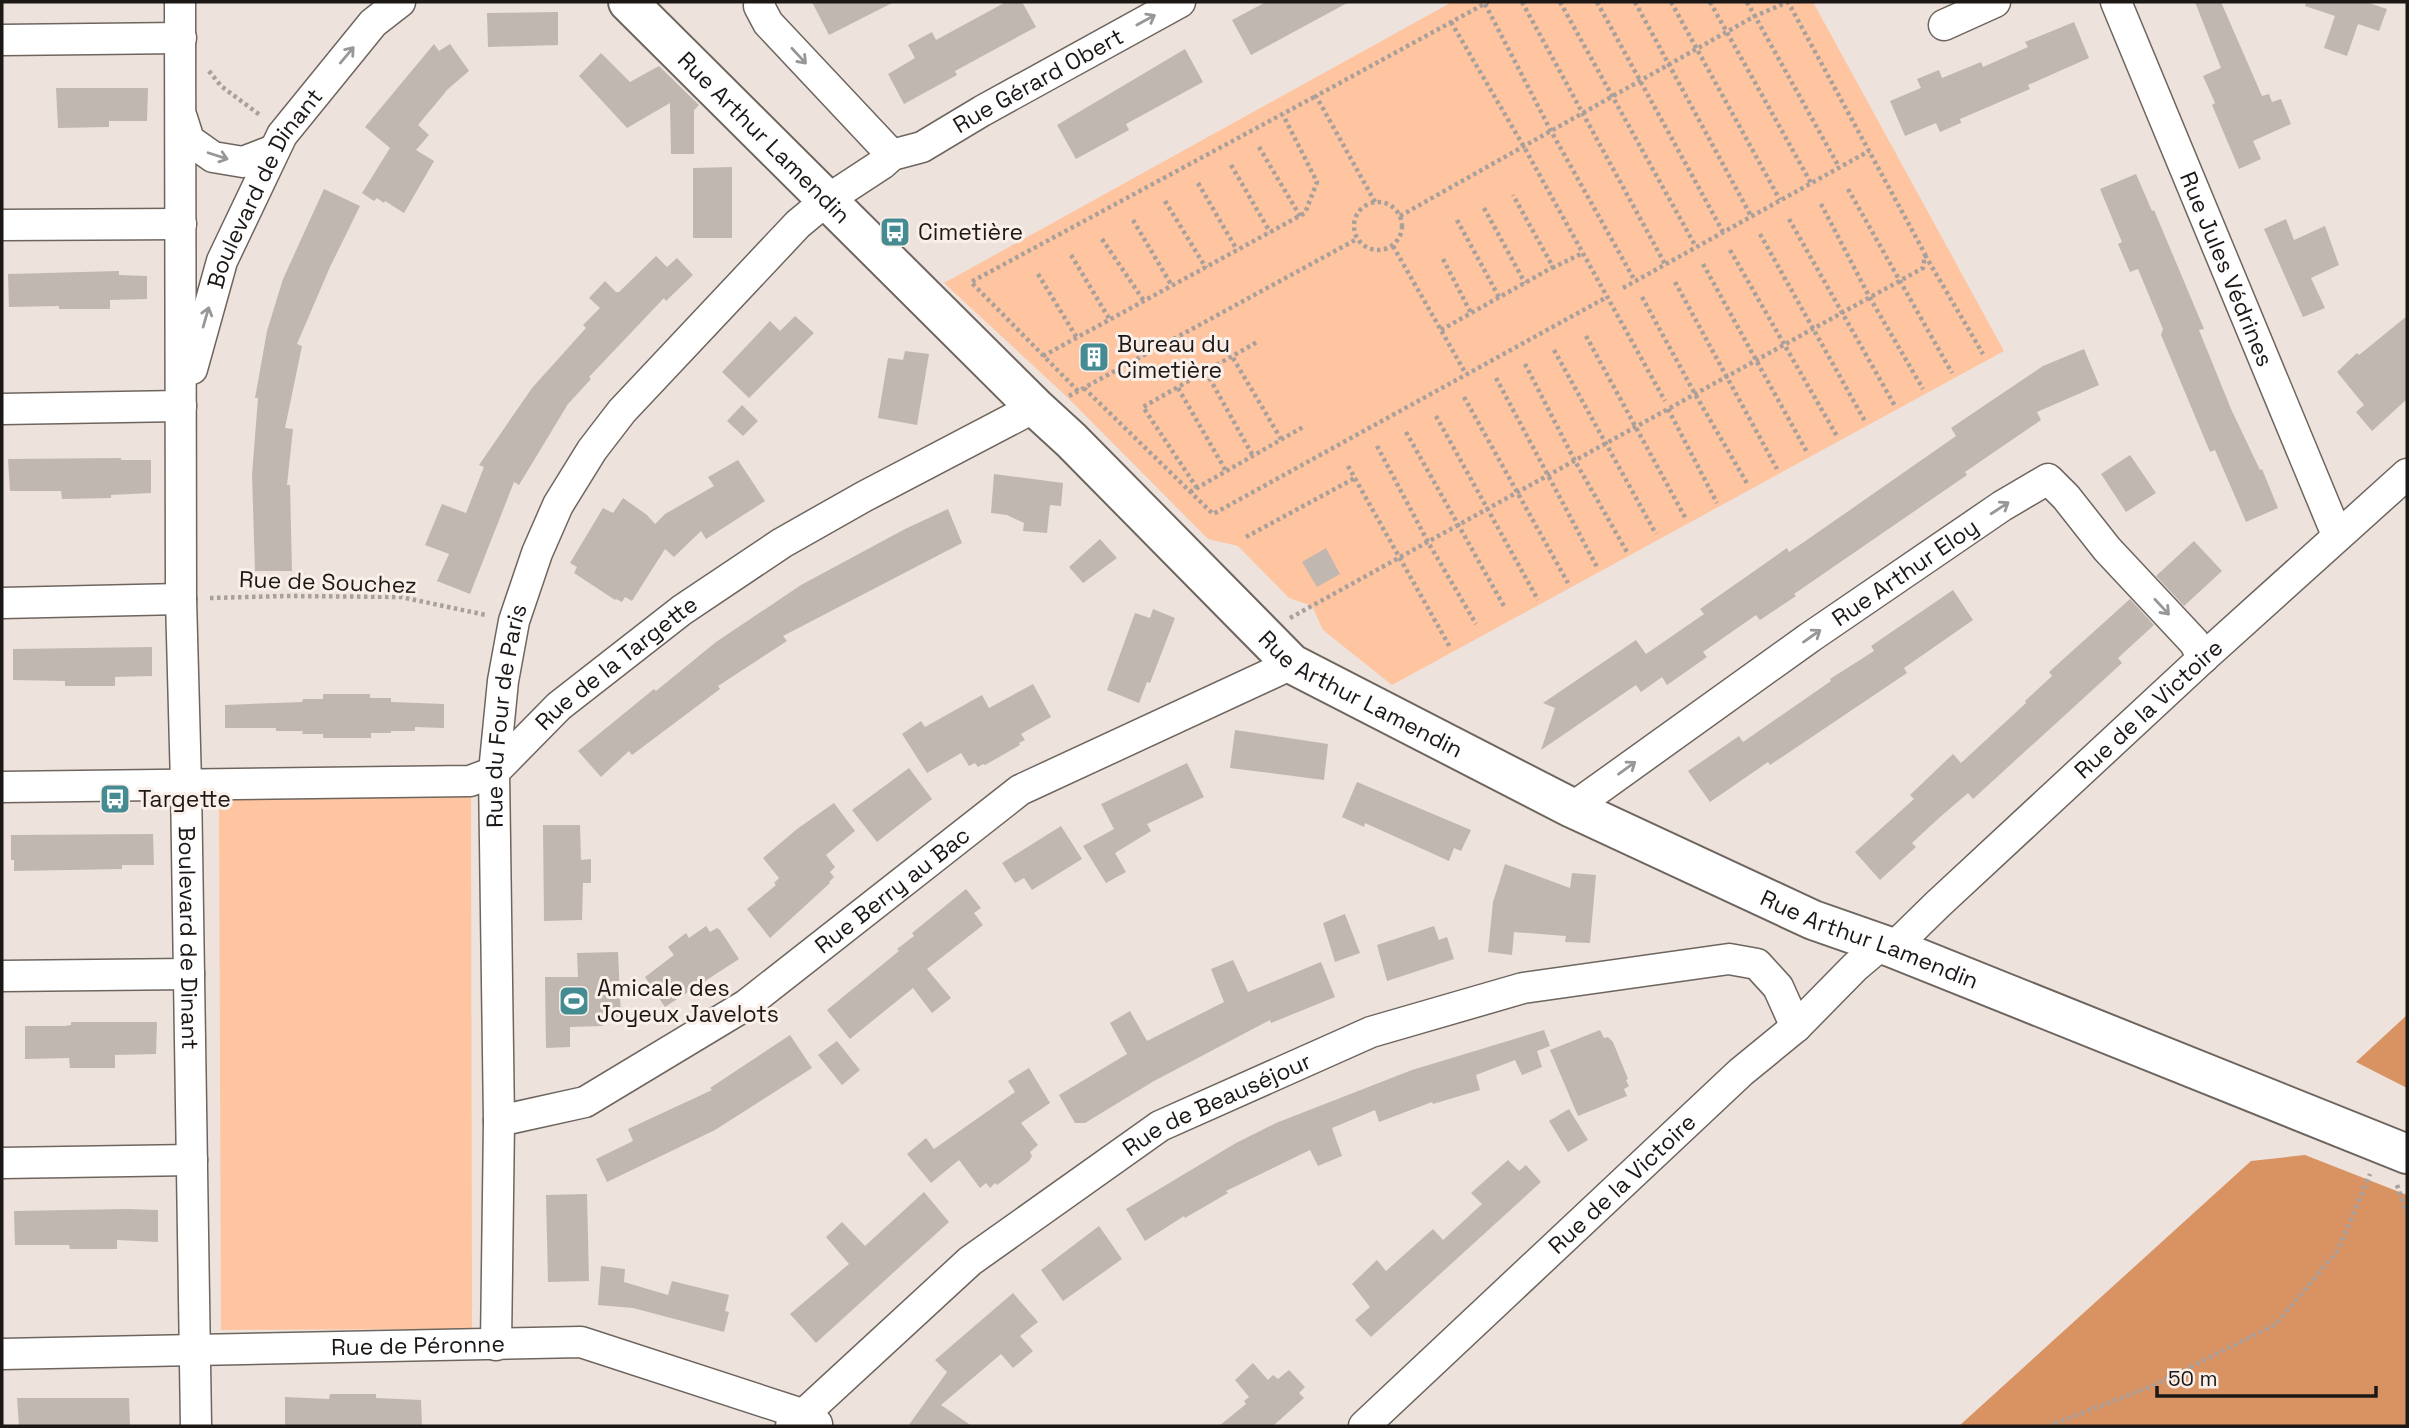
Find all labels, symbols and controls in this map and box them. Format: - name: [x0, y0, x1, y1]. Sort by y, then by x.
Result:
- one-way arrow: [1136, 13, 1156, 27]
- street label: Rue Gérard Obert: [947, 21, 1129, 140]
- street label: Rue Arthur Lamendin: [671, 45, 857, 230]
- one-way arrow: [339, 47, 355, 65]
- one-way arrow: [790, 47, 807, 64]
- street label: Boulevard de Dinant: [200, 82, 329, 292]
- one-way arrow: [206, 151, 228, 163]
- street label: Rue Jules Védrines: [2173, 167, 2280, 371]
- bus stop icon: Cimetière: [878, 215, 912, 249]
- place label: Cimetière: [918, 217, 1023, 247]
- one-way arrow: [200, 306, 213, 329]
- place label: Bureau du Cimetière: [1117, 329, 1230, 385]
- building icon: Bureau du Cimetière: [1077, 340, 1111, 374]
- one-way arrow: [1990, 500, 2009, 515]
- street label: Rue Arthur Eloy: [1826, 512, 1984, 633]
- street label: Rue de Souchez: [239, 564, 417, 600]
- street label: Rue de la Targette: [529, 589, 703, 737]
- one-way arrow: [2154, 598, 2170, 616]
- street label: Rue du Four de Paris: [479, 600, 534, 828]
- street label: Rue Arthur Lamendin: [1252, 624, 1468, 764]
- one-way arrow: [1802, 629, 1821, 643]
- street label: Rue de la Victoire: [2068, 632, 2229, 785]
- one-way arrow: [1617, 761, 1636, 775]
- bus stop icon: Targette: [98, 782, 132, 816]
- place label: Targette: [138, 784, 231, 814]
- street label: Rue Berry au Bac: [809, 820, 976, 960]
- street label: Boulevard de Dinant: [172, 826, 205, 1050]
- street label: Rue Arthur Lamendin: [1756, 883, 1983, 996]
- place label: Amicale des Joyeux Javelots: [597, 973, 779, 1029]
- sports icon: Amicale des Joyeux Javelots: [557, 984, 591, 1018]
- street label: Rue de Beauséjour: [1116, 1046, 1316, 1163]
- street label: Rue de la Victoire: [1542, 1107, 1702, 1260]
- street label: Rue de Péronne: [331, 1329, 505, 1362]
- scale bar: [2157, 1354, 2376, 1398]
- text: 50 m: [2168, 1365, 2218, 1392]

